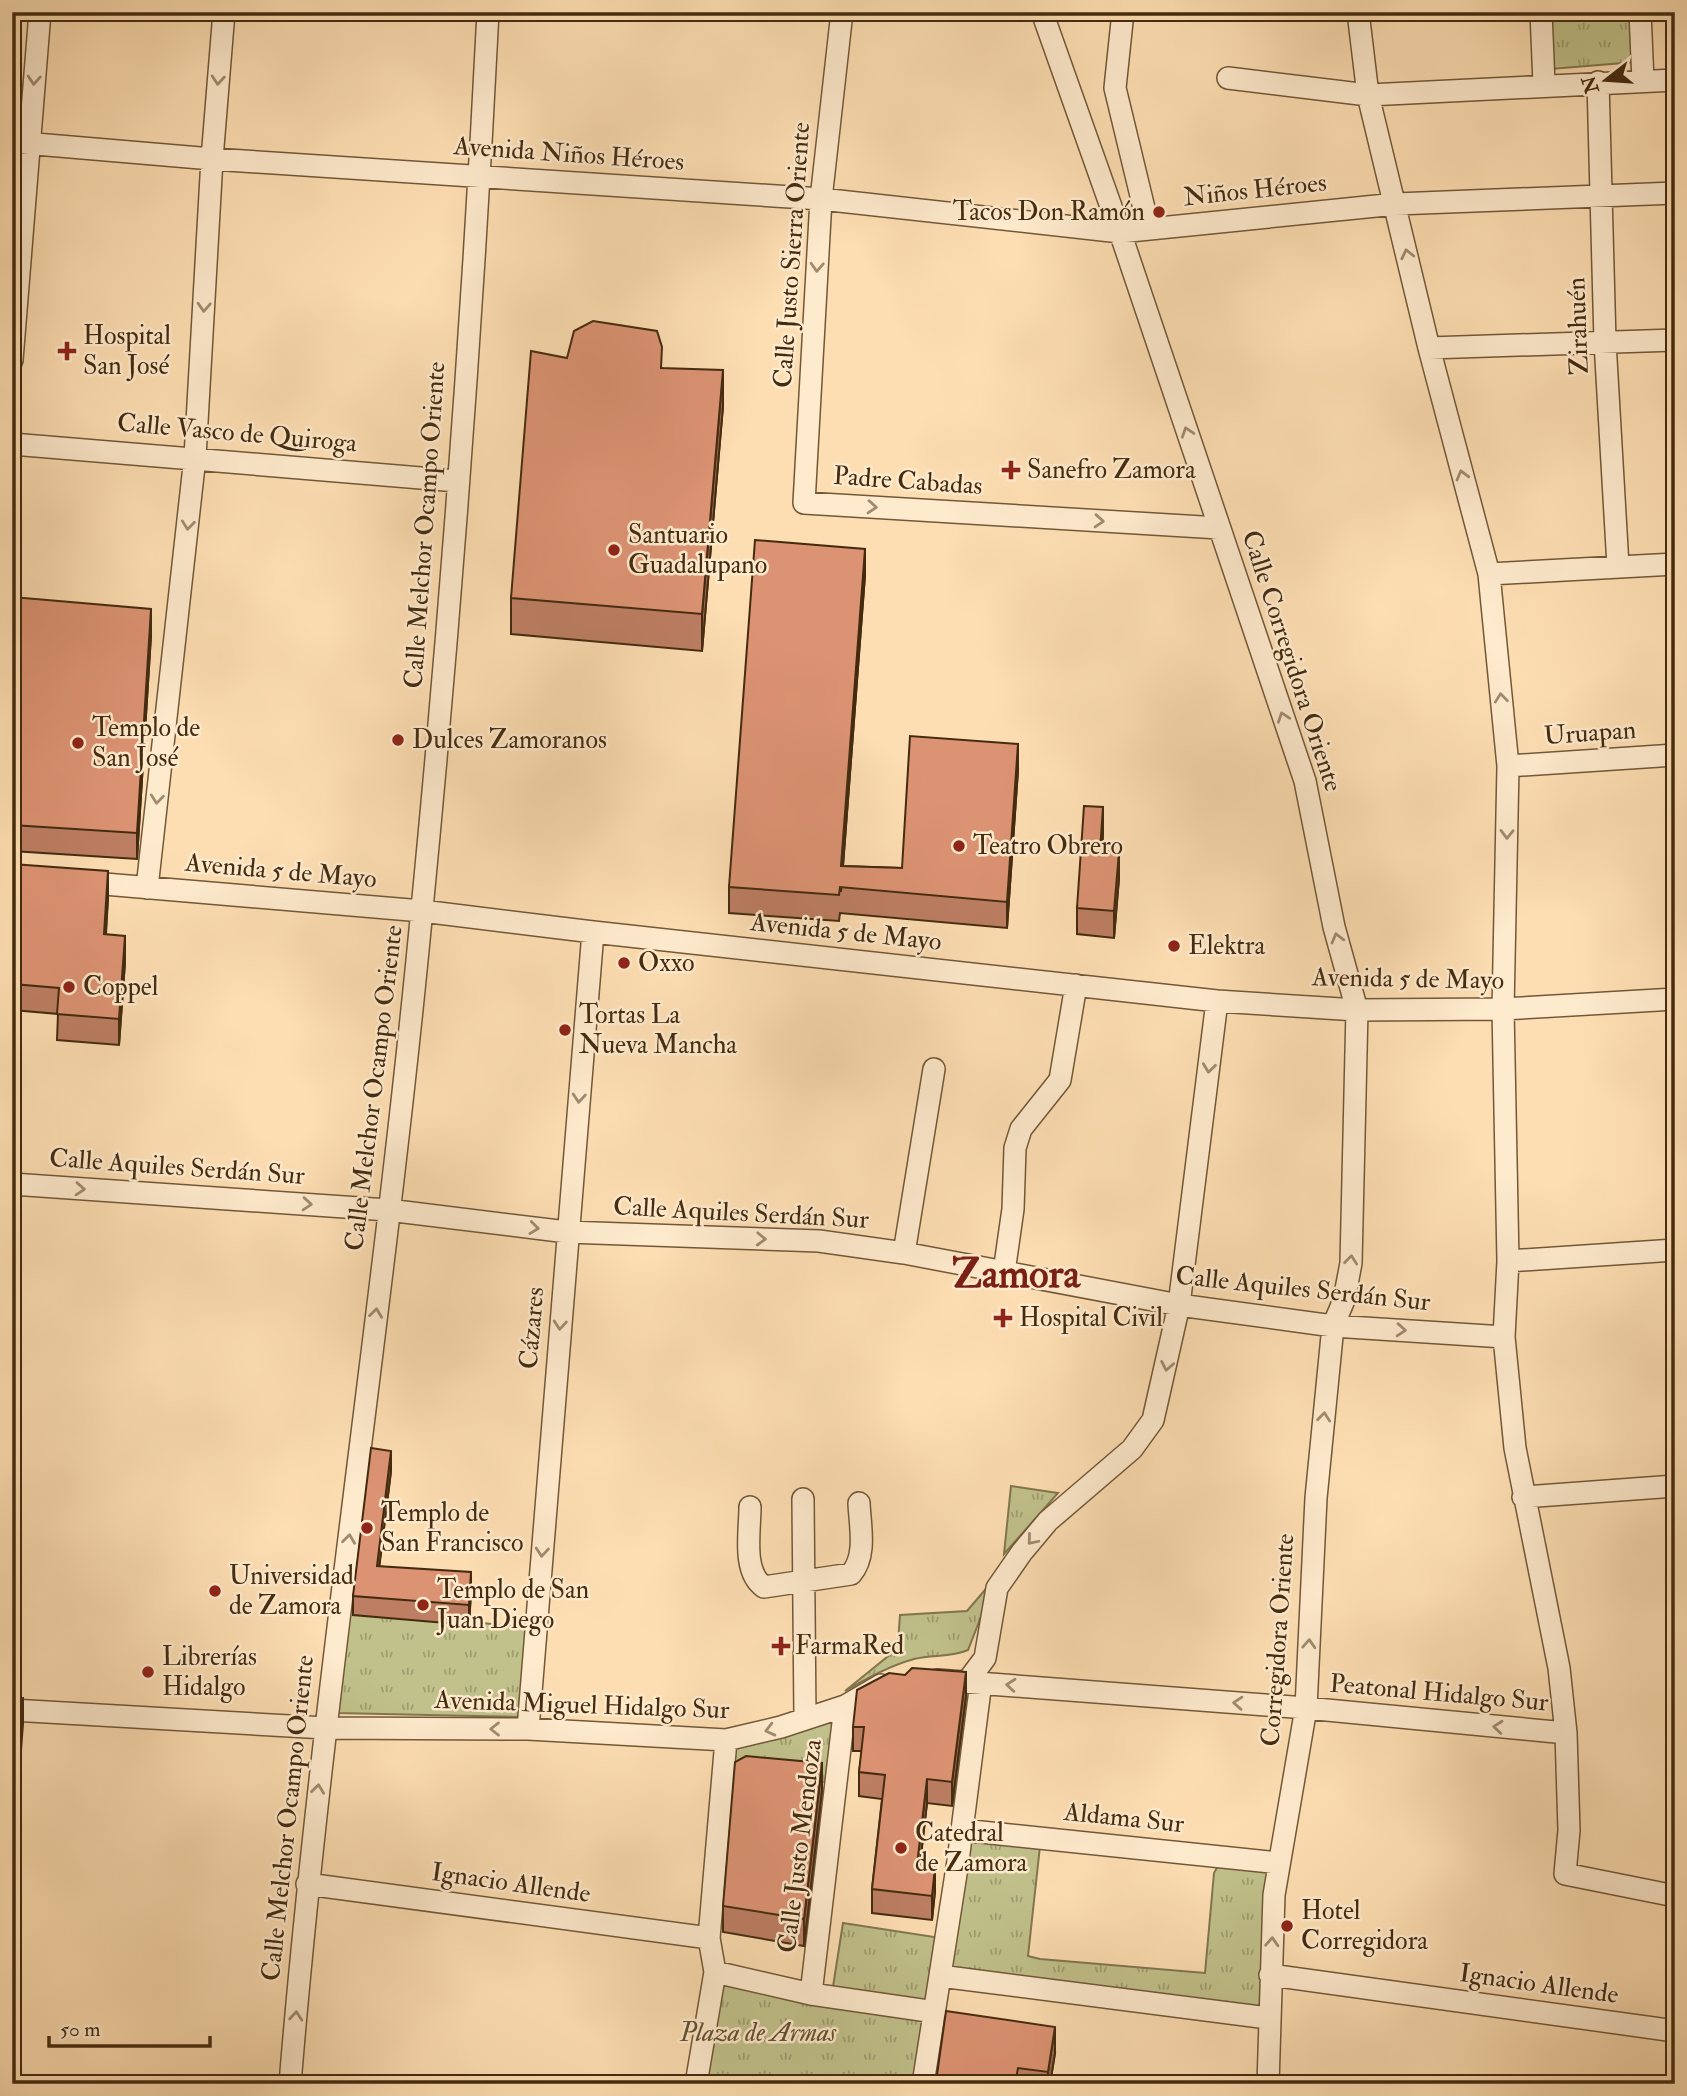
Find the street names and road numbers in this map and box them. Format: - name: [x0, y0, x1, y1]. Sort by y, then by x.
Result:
- street label: Calle Justo Sierra Oriente: [767, 121, 817, 389]
- street label: Avenida Niños Héroes: [452, 130, 685, 178]
- street label: Niños Héroes: [1182, 167, 1328, 213]
- street label: Zirahuén: [1560, 276, 1596, 376]
- street label: Calle Melchor Ocampo Oriente: [398, 360, 453, 690]
- street label: Calle Vasco de Quiroga: [116, 407, 358, 459]
- street label: Padre Cabadas: [832, 460, 984, 502]
- street label: Calle Corregidora Oriente: [1235, 526, 1349, 796]
- street label: Uruapan: [1543, 714, 1637, 753]
- street label: Avenida 5 de Mayo: [183, 847, 378, 895]
- street label: Avenida 5 de Mayo: [748, 906, 943, 958]
- street label: Calle Melchor Ocampo Oriente: [338, 923, 411, 1253]
- street label: Avenida 5 de Mayo: [1311, 961, 1504, 997]
- street label: Calle Aquiles Serdán Sur: [48, 1142, 306, 1192]
- street label: Calle Aquiles Serdán Sur: [612, 1190, 870, 1236]
- street label: Calle Aquiles Serdán Sur: [1174, 1260, 1432, 1318]
- street label: Cázares: [512, 1286, 552, 1370]
- street label: Corregidora Oriente: [1255, 1532, 1301, 1748]
- street label: Calle Melchor Ocampo Oriente: [255, 1653, 322, 1983]
- street label: Peatonal Hidalgo Sur: [1328, 1667, 1550, 1719]
- street label: Avenida Miguel Hidalgo Sur: [433, 1684, 730, 1726]
- street label: Calle Justo Mendoza: [771, 1737, 829, 1955]
- street label: Aldama Sur: [1061, 1796, 1186, 1840]
- street label: Ignacio Allende: [429, 1856, 593, 1910]
- street label: Ignacio Allende: [1457, 1957, 1621, 2011]

